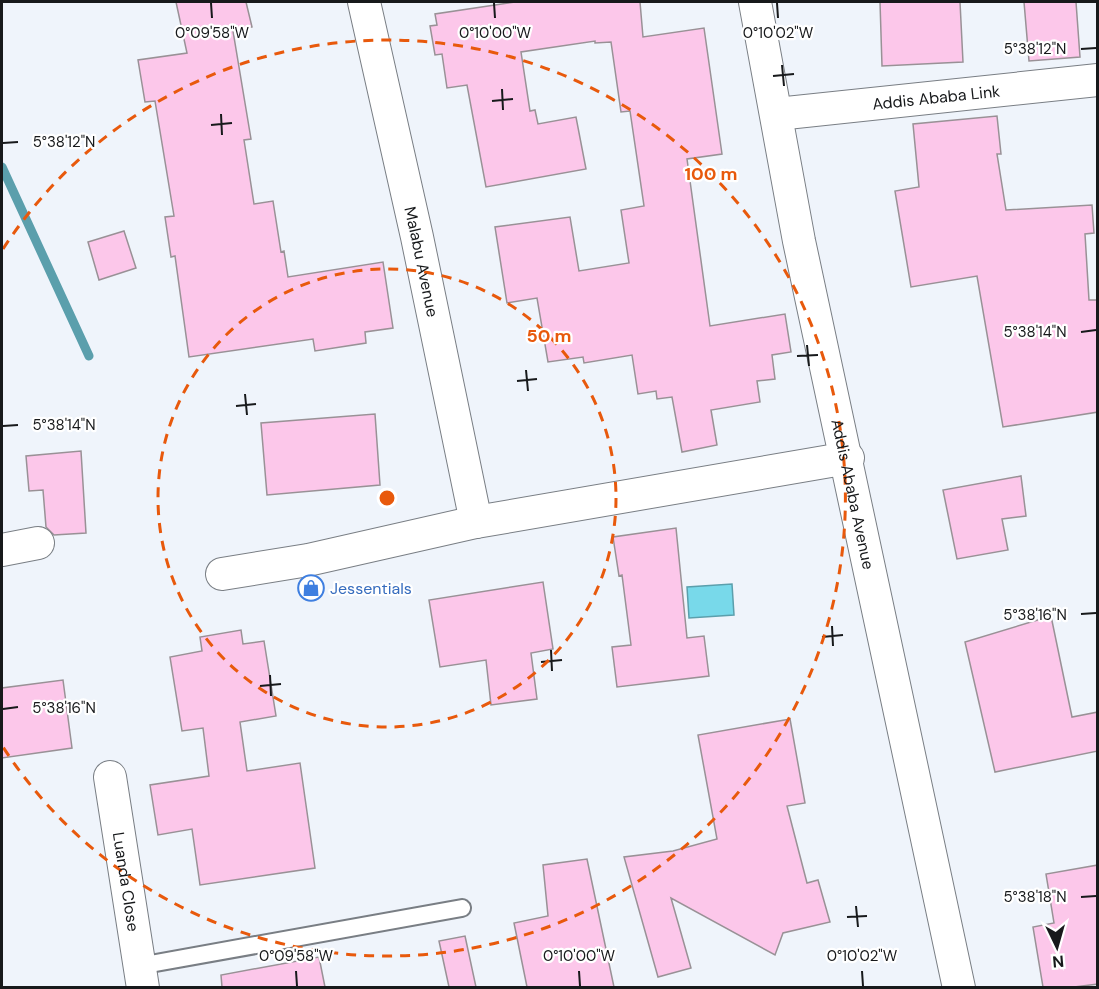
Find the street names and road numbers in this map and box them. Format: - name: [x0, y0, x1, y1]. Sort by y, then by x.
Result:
- street label: Addis Ababa Link: [871, 80, 1001, 115]
- street label: Malabu Avenue: [399, 204, 443, 319]
- street label: Addis Ababa Avenue: [826, 417, 879, 571]
- street label: Luanda Close: [108, 831, 144, 933]

